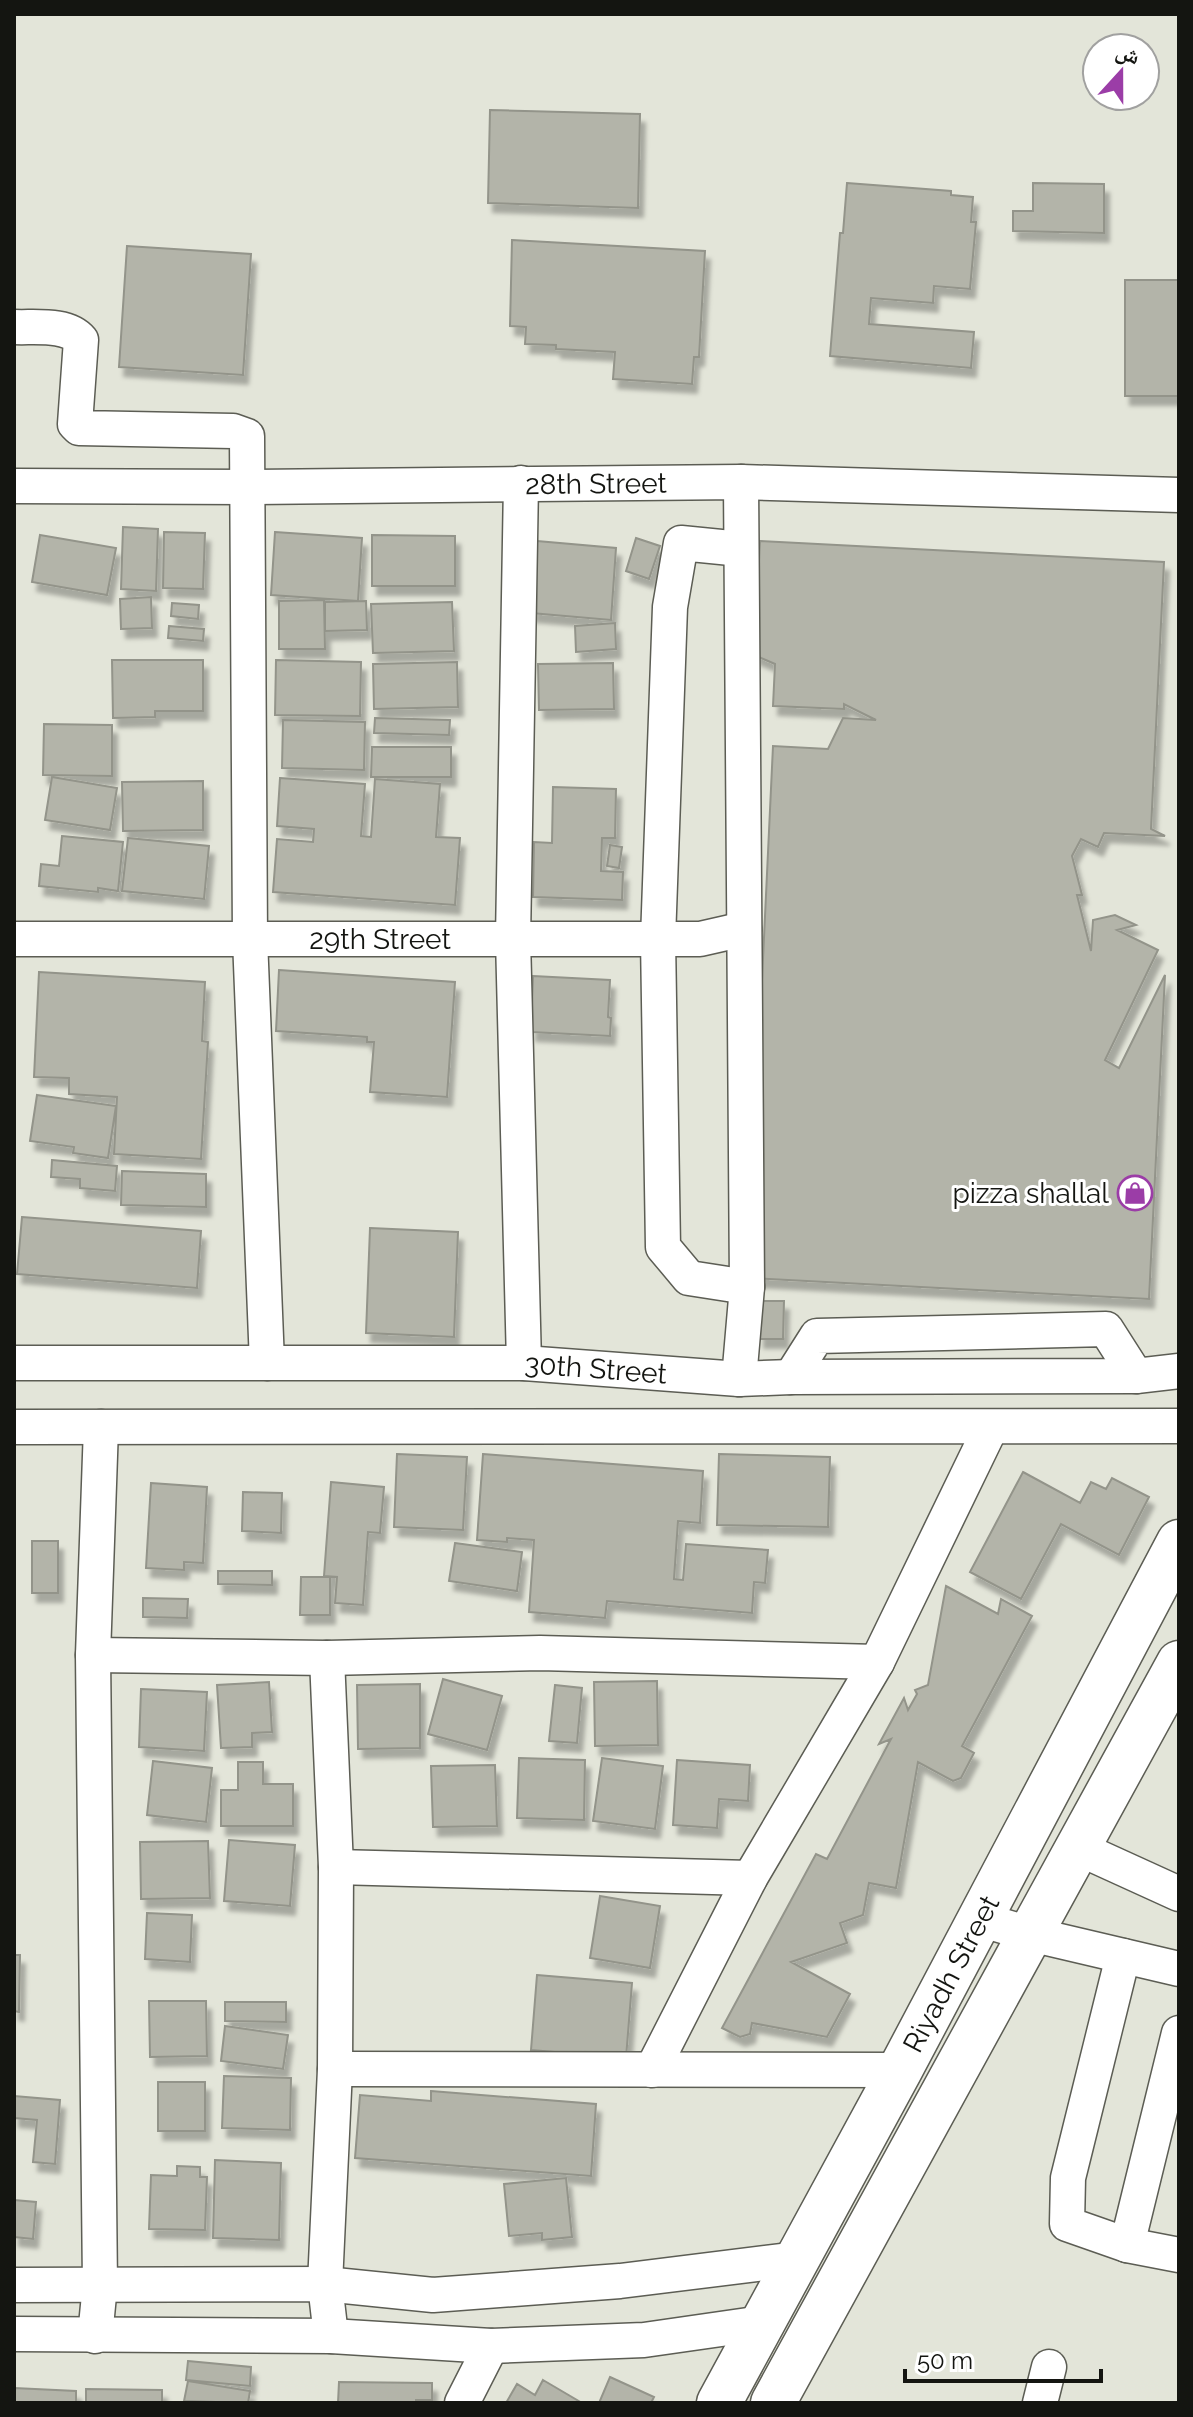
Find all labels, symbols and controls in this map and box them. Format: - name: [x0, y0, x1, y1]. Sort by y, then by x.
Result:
- north arrow: [1081, 32, 1161, 112]
- text: ش: [1112, 37, 1144, 71]
- street label: 28th Street: [525, 467, 668, 501]
- street label: 29th Street: [309, 923, 451, 956]
- shop icon: pizza shallal: [1116, 1174, 1154, 1212]
- place label: pizza shallal: [952, 1177, 1109, 1210]
- street label: 30th Street: [523, 1347, 669, 1391]
- street label: Riyadh Street: [896, 1889, 1007, 2058]
- scale bar: [905, 2333, 1101, 2383]
- text: 50 m: [917, 2346, 973, 2375]

